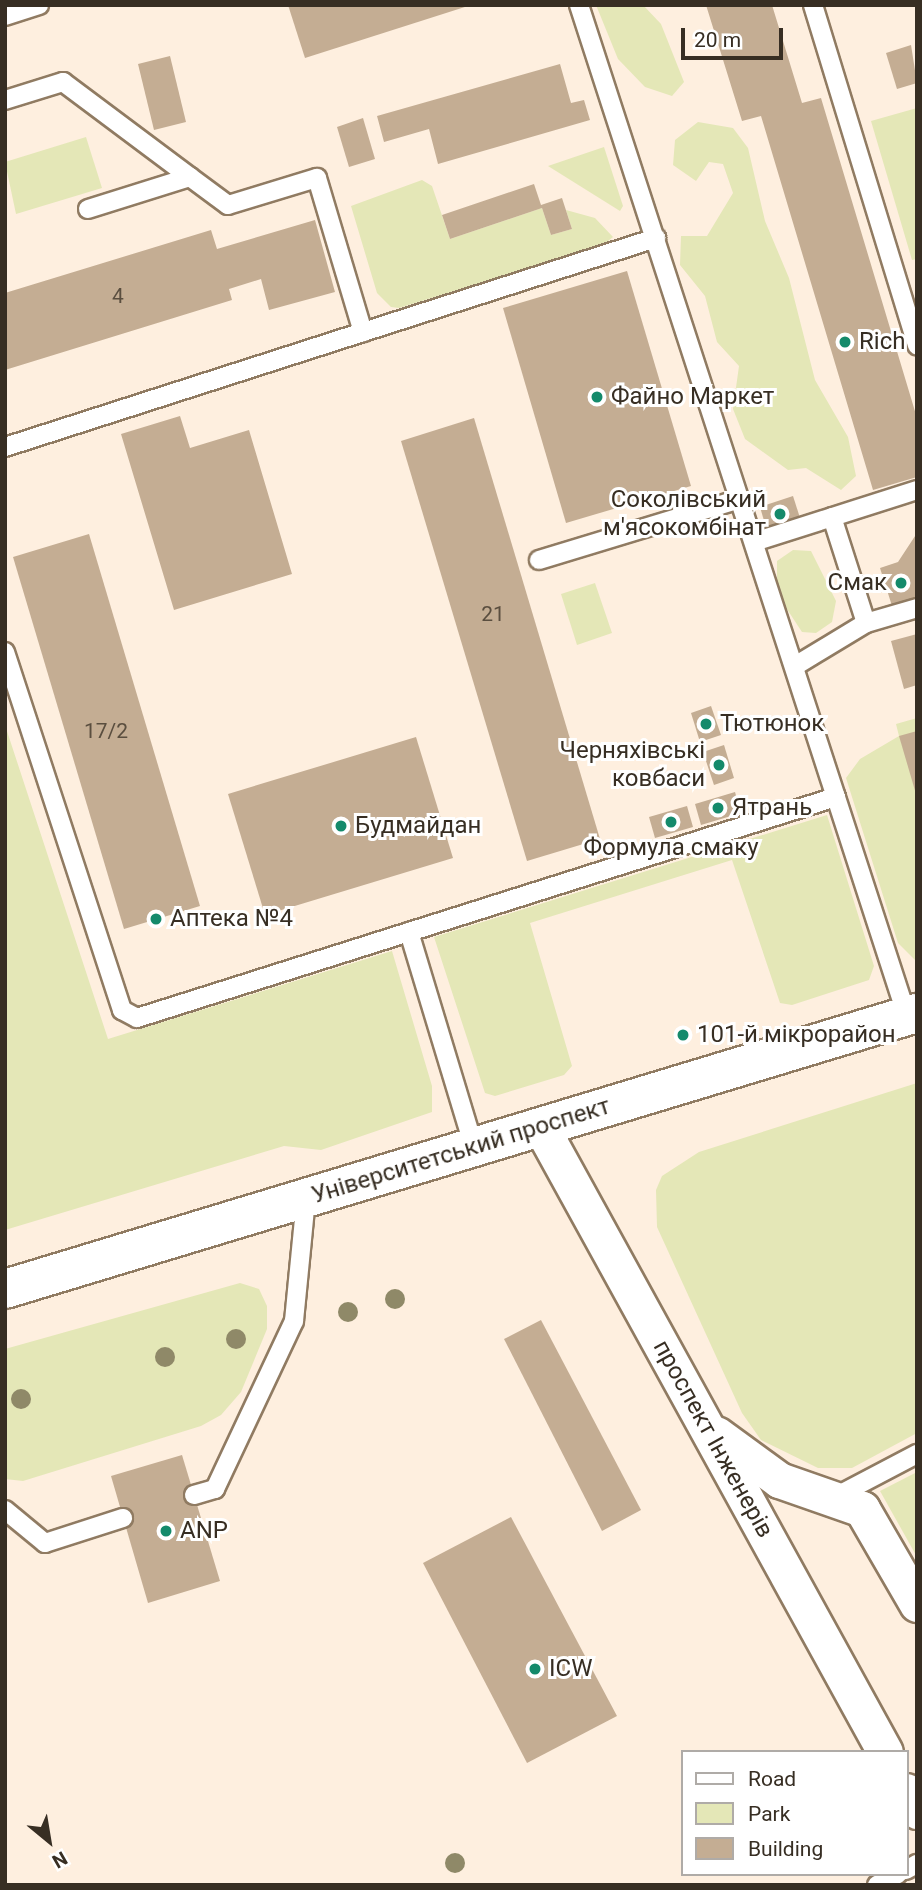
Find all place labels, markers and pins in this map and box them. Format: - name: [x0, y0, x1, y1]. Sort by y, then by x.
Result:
- place label: Rich: [859, 328, 905, 356]
- marker: Rich: [837, 334, 853, 350]
- place label: Файно Маркет: [611, 383, 774, 411]
- marker: Файно Маркет: [589, 389, 605, 405]
- place label: Соколівський м'ясокомбінат: [603, 486, 766, 542]
- marker: Соколівський м'ясокомбінат: [772, 506, 788, 522]
- place label: Смак: [828, 569, 887, 597]
- marker: Смак: [893, 575, 909, 591]
- place label: Тютюнок: [720, 710, 824, 738]
- marker: Тютюнок: [698, 716, 714, 732]
- place label: Черняхівські ковбаси: [559, 737, 705, 793]
- marker: Черняхівські ковбаси: [711, 757, 727, 773]
- place label: Ятрань: [732, 794, 812, 822]
- marker: Ятрань: [710, 800, 726, 816]
- place label: Будмайдан: [355, 812, 481, 840]
- marker: Формула смаку: [663, 814, 679, 830]
- marker: Будмайдан: [333, 818, 349, 834]
- place label: Формула смаку: [584, 834, 758, 862]
- place label: Аптека №4: [170, 905, 293, 933]
- marker: Аптека №4: [148, 911, 164, 927]
- place label: 101-й мікрорайон: [697, 1021, 896, 1049]
- marker: 101-й мікрорайон: [675, 1027, 691, 1043]
- place label: ANP: [180, 1517, 228, 1545]
- marker: ANP: [158, 1523, 174, 1539]
- place label: ICW: [549, 1655, 592, 1683]
- marker: ICW: [527, 1661, 543, 1677]

